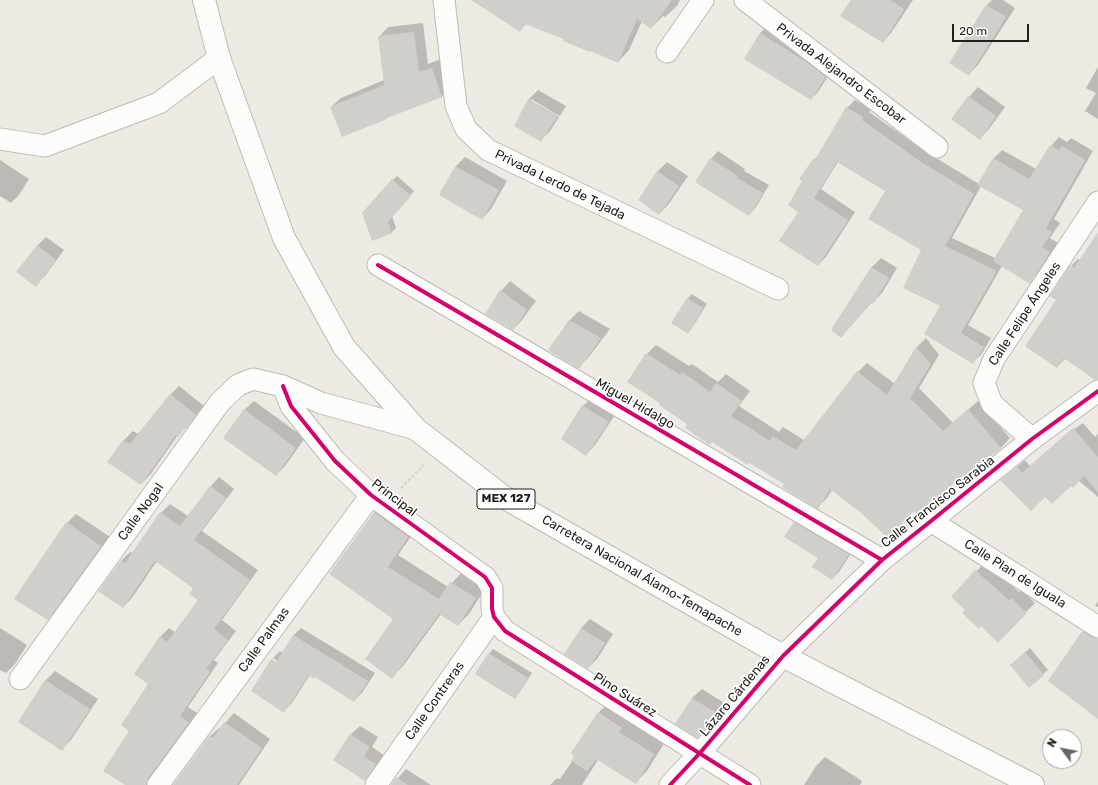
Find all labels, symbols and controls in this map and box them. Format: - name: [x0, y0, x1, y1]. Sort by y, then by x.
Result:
- scale bar: [954, 16, 1031, 42]
- street label: Privada Alejandro Escobar: [773, 20, 909, 128]
- text: 20 m: [959, 24, 987, 38]
- street label: Privada Lerdo de Tejada: [492, 147, 628, 223]
- street label: Calle Felipe Ángeles: [986, 259, 1064, 369]
- street label: Miguel Hidalgo: [593, 375, 677, 433]
- street label: Calle Francisco Sarabia: [878, 453, 998, 551]
- street label: Principal: [368, 476, 420, 520]
- street label: Calle Nogal: [115, 480, 167, 544]
- road number: MEX 127: [477, 489, 535, 509]
- street label: Carretera Nacional Álamo-Temapache: [539, 512, 745, 640]
- street label: Calle Plan de Iguala: [961, 536, 1069, 612]
- street label: Calle Palmas: [235, 604, 293, 676]
- street label: Lázaro Cárdenas: [697, 652, 773, 740]
- street label: Calle Contreras: [402, 659, 468, 743]
- street label: Pino Suárez: [590, 669, 660, 721]
- north arrow: [1042, 729, 1082, 769]
- text: N: [1045, 736, 1060, 750]

